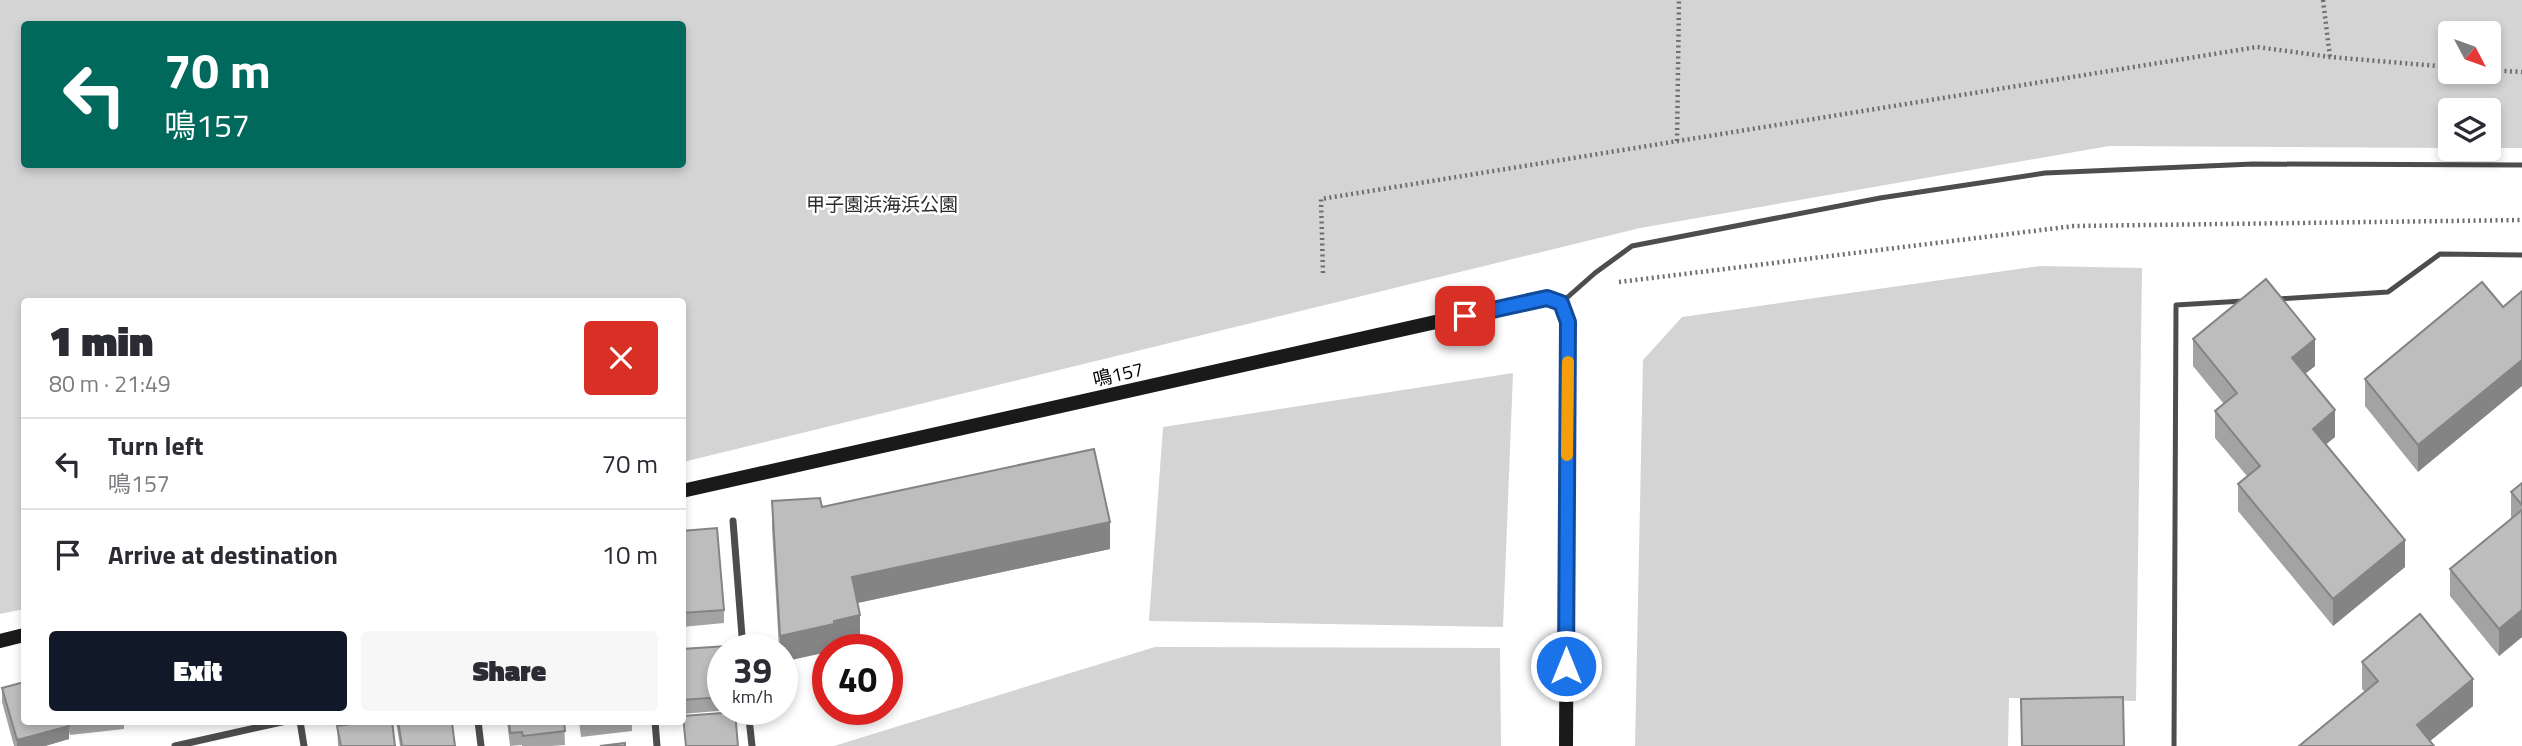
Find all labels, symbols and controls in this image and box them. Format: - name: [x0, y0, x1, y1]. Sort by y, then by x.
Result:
- north arrow: [2438, 21, 2501, 84]
- map controls: [2438, 21, 2501, 161]
- text: 70 m: [164, 32, 271, 107]
- icon: left: [49, 49, 140, 140]
- button: layers: [2438, 98, 2501, 161]
- text: 鳴157: [164, 101, 250, 149]
- park label: 甲子園浜海浜公園: [806, 189, 958, 218]
- pin: [1435, 286, 1495, 346]
- icon: arrive: [1446, 297, 1484, 335]
- text: 1 min: [49, 308, 153, 372]
- button: close: [584, 321, 658, 395]
- street label: 鳴157: [1090, 354, 1146, 393]
- text: 80 m · 21:49: [49, 366, 171, 401]
- text: Turn left: [108, 426, 203, 465]
- text: 70 m: [601, 444, 658, 483]
- icon: left: [49, 445, 87, 483]
- text: 鳴157: [108, 466, 170, 501]
- text: Arrive at destination: [108, 535, 338, 574]
- text: 10 m: [601, 535, 658, 574]
- icon: arrive: [49, 536, 87, 574]
- position arrow: [1529, 629, 1603, 703]
- button: Exit: [49, 631, 347, 711]
- button: Share: [361, 631, 658, 711]
- speed limit sign: 40: [812, 634, 903, 725]
- text: 39: [733, 643, 772, 697]
- text: km/h: [732, 683, 773, 710]

